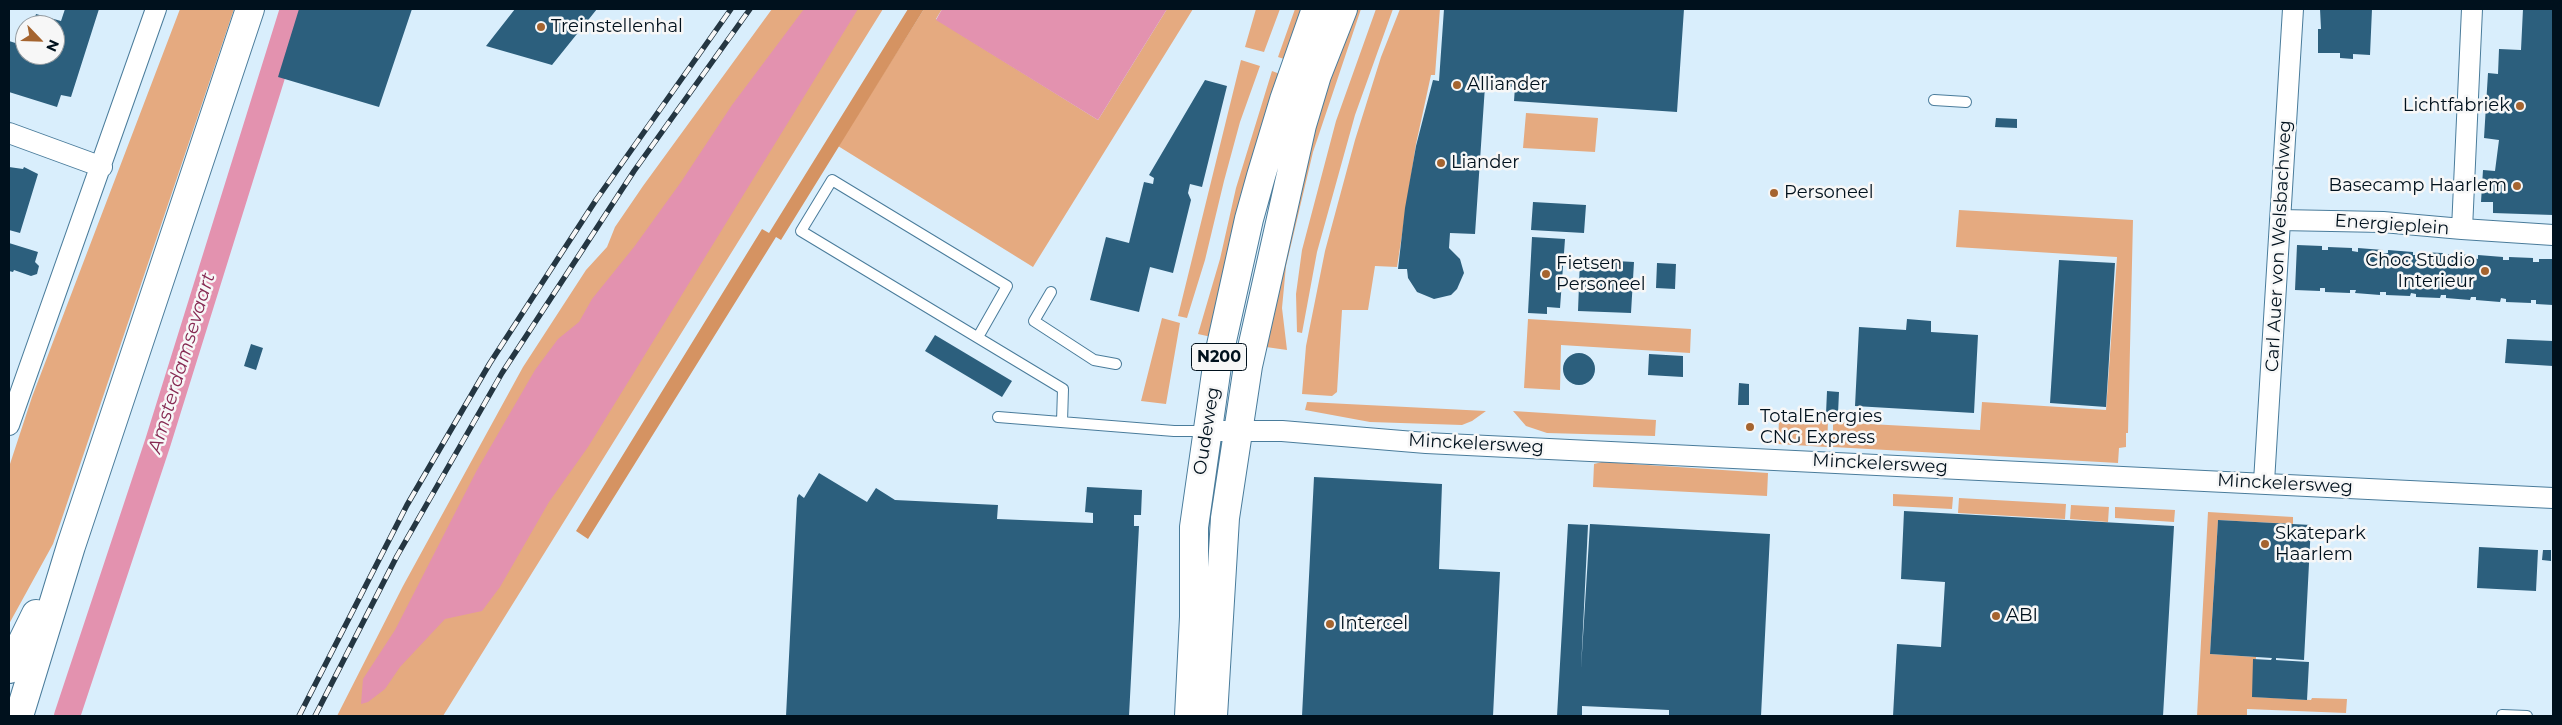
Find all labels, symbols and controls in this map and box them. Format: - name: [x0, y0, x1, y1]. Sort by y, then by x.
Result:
- north arrow: [15, 15, 65, 65]
- place label: Treinstellenhal: [551, 16, 683, 38]
- marker: Treinstellenhal: [535, 21, 547, 33]
- text: N: [42, 37, 63, 55]
- place label: Alliander: [1467, 74, 1548, 96]
- marker: Alliander: [1451, 79, 1463, 91]
- place label: Lichtfabriek: [2403, 95, 2510, 117]
- marker: Lichtfabriek: [2514, 100, 2526, 112]
- street label: Carl Auer von Welsbachweg: [2262, 120, 2296, 372]
- place label: Liander: [1451, 152, 1520, 174]
- marker: Liander: [1435, 157, 1447, 169]
- place label: Basecamp Haarlem: [2329, 175, 2507, 197]
- marker: Basecamp Haarlem: [2511, 180, 2523, 192]
- place label: Personeel: [1784, 182, 1874, 204]
- marker: Personeel: [1768, 187, 1780, 199]
- street label: Energieplein: [2334, 210, 2450, 240]
- place label: Choc Studio Interieur: [2365, 250, 2475, 292]
- place label: Fietsen Personeel: [1556, 253, 1646, 296]
- marker: Choc Studio Interieur: [2479, 265, 2491, 277]
- marker: Fietsen Personeel: [1540, 268, 1552, 280]
- water label: Amsterdamsevaart: [144, 270, 220, 456]
- road number: N200: [1192, 344, 1246, 371]
- street label: Oudeweg: [1189, 385, 1225, 477]
- place label: TotalEnergies CNG Express: [1760, 406, 1882, 448]
- marker: TotalEnergies CNG Express: [1744, 421, 1756, 433]
- street label: Minckelersweg: [1408, 430, 1544, 458]
- street label: Minckelersweg: [1812, 450, 1948, 478]
- street label: Minckelersweg: [2217, 470, 2353, 498]
- place label: Skatepark Haarlem: [2275, 523, 2366, 566]
- marker: Skatepark Haarlem: [2259, 538, 2271, 550]
- place label: ABI: [2006, 605, 2038, 627]
- marker: ABI: [1990, 610, 2002, 622]
- place label: Intercel: [1340, 613, 1408, 635]
- marker: Intercel: [1324, 618, 1336, 630]

